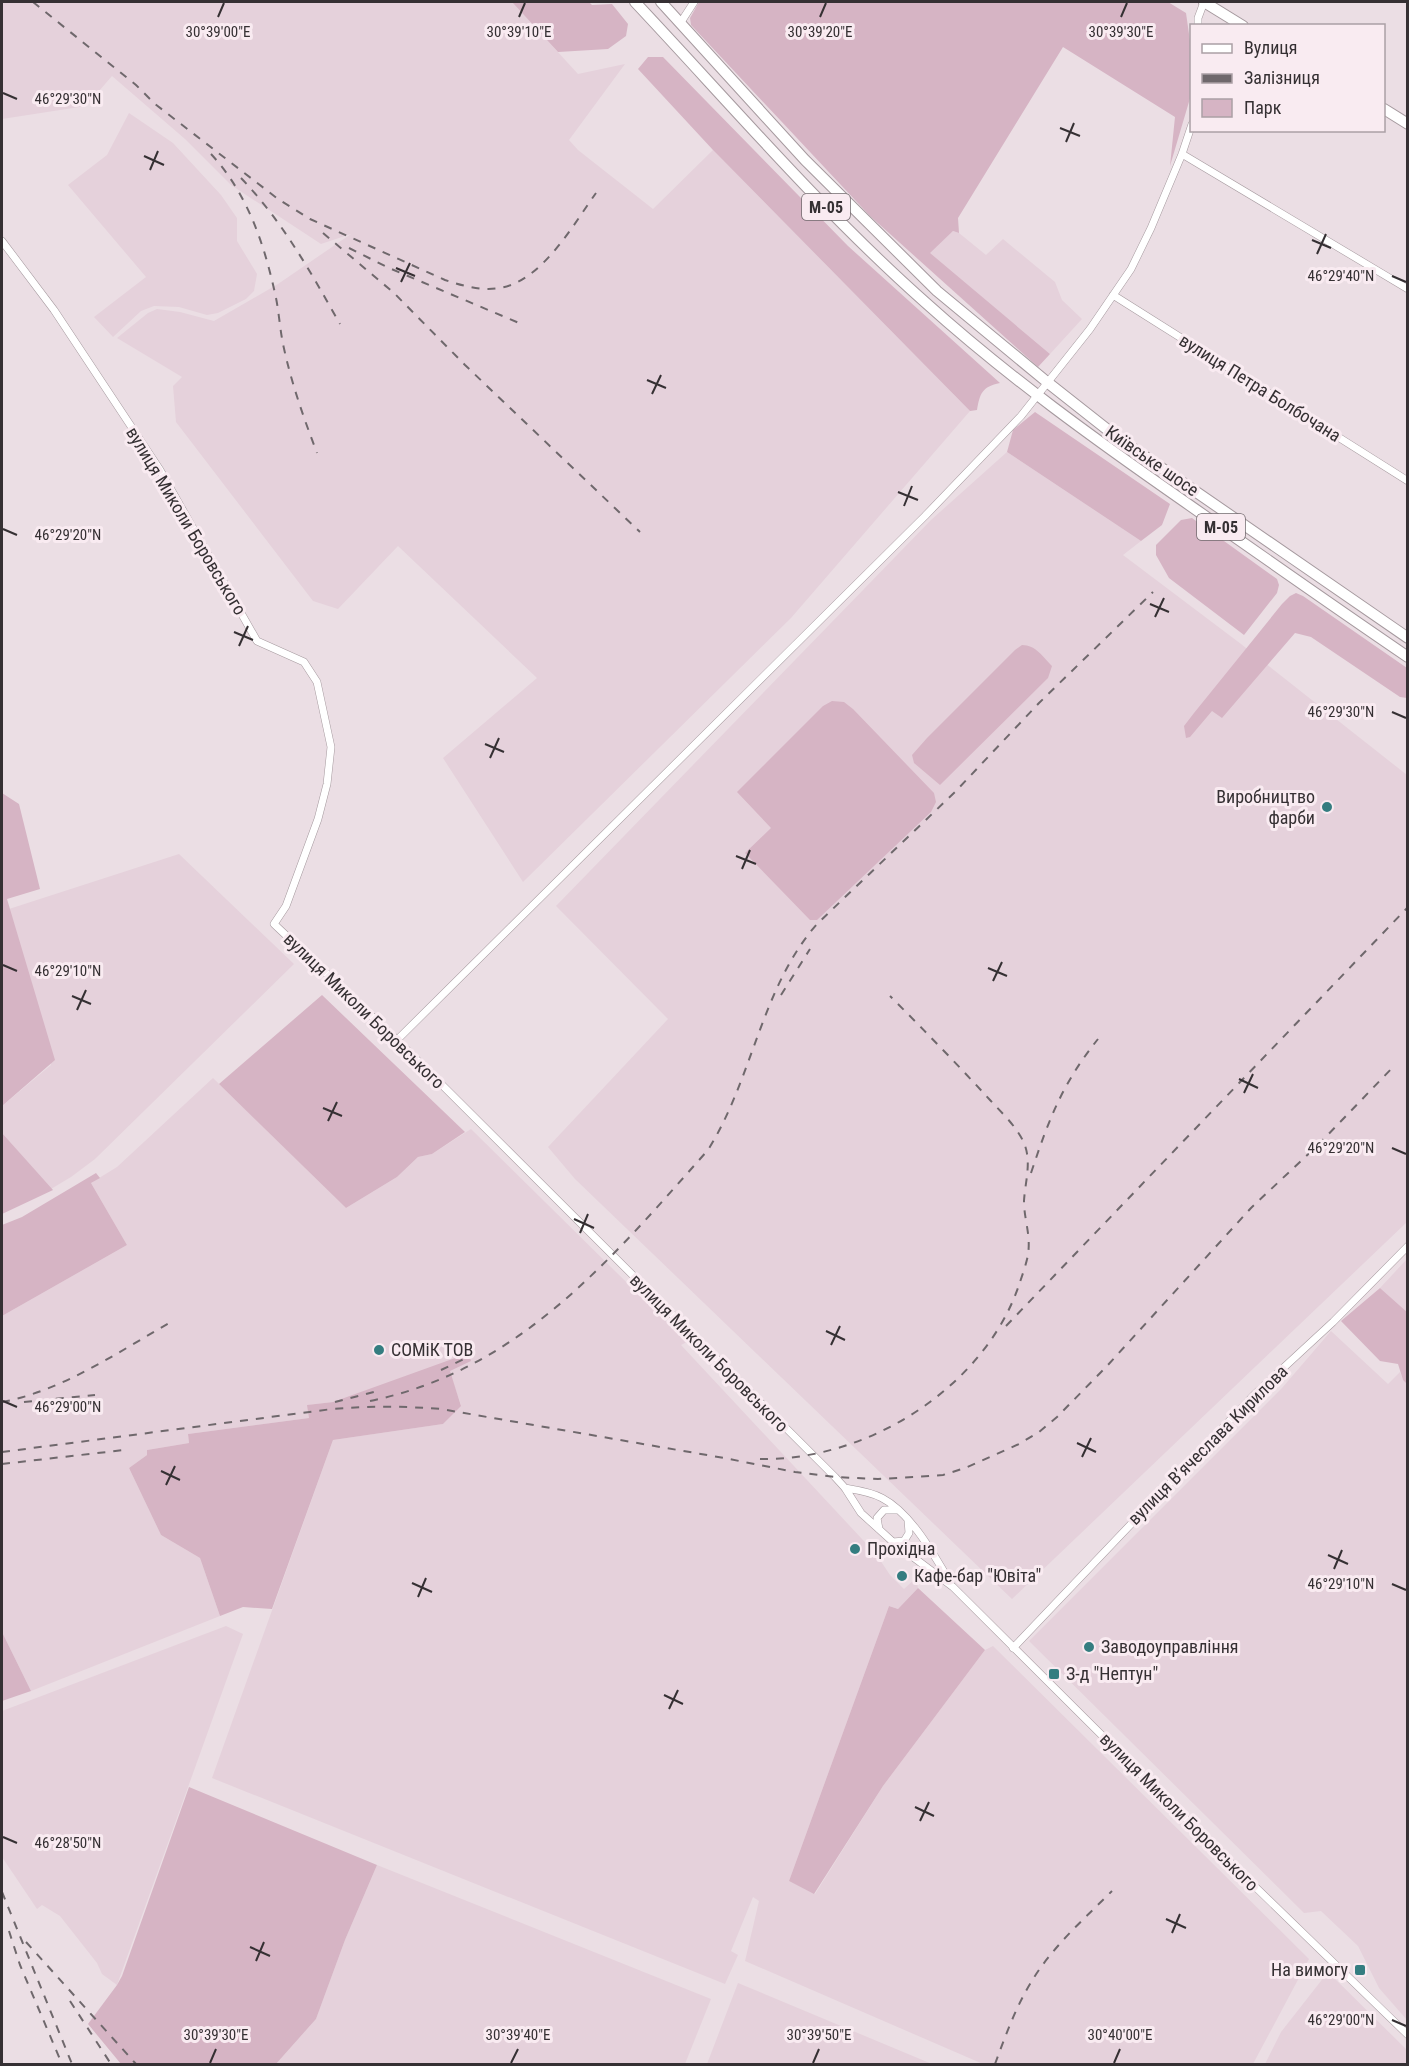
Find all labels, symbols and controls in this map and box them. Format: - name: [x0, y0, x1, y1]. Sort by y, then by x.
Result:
- text: 30°39'00"E: [186, 23, 250, 41]
- text: 30°39'10"E: [487, 23, 551, 41]
- text: 30°39'20"E: [788, 23, 852, 41]
- text: 30°39'30"E: [1089, 23, 1153, 41]
- legend: [1190, 24, 1385, 132]
- text: Вулиця: [1244, 37, 1298, 58]
- text: Залізниця: [1244, 67, 1320, 88]
- text: 46°29'30"N: [35, 90, 101, 108]
- text: Парк: [1244, 97, 1282, 118]
- road number: М-05: [802, 194, 850, 220]
- text: 46°29'40"N: [1308, 267, 1374, 285]
- street label: вулиця Петра Болбочана: [1176, 329, 1345, 446]
- street label: Київське шосе: [1102, 421, 1203, 500]
- street label: вулиця Миколи Боровського: [122, 423, 251, 618]
- road number: М-05: [1197, 514, 1245, 540]
- text: 46°29'20"N: [35, 526, 101, 544]
- text: 46°29'30"N: [1308, 703, 1374, 721]
- place label: Виробництво фарби: [1216, 786, 1315, 828]
- marker: Виробництво фарби: [1320, 800, 1334, 814]
- street label: вулиця Миколи Боровського: [280, 928, 449, 1093]
- text: 46°29'10"N: [35, 962, 101, 980]
- text: 46°29'20"N: [1308, 1139, 1374, 1157]
- street label: вулиця Миколи Боровського: [626, 1269, 793, 1436]
- place label: СОМіК ТОВ: [391, 1339, 473, 1360]
- marker: СОМіК ТОВ: [372, 1343, 386, 1357]
- street label: вулиця Вʼячеслава Кирилова: [1124, 1361, 1292, 1529]
- text: 46°29'00"N: [35, 1398, 101, 1416]
- place label: Прохідна: [867, 1538, 935, 1559]
- marker: Прохідна: [848, 1542, 862, 1556]
- place label: Кафе-бар "Ювіта": [914, 1565, 1041, 1586]
- marker: Кафе-бар "Ювіта": [895, 1569, 909, 1583]
- text: 46°29'10"N: [1308, 1575, 1374, 1593]
- place label: Заводоуправління: [1101, 1636, 1239, 1657]
- marker: Заводоуправління: [1082, 1640, 1096, 1654]
- place label: З-д "Нептун": [1066, 1663, 1158, 1684]
- marker: З-д "Нептун": [1047, 1667, 1061, 1681]
- street label: вулиця Миколи Боровського: [1096, 1728, 1263, 1895]
- text: 46°28'50"N: [35, 1834, 101, 1852]
- place label: На вимогу: [1271, 1959, 1348, 1980]
- marker: На вимогу: [1353, 1963, 1367, 1977]
- text: 46°29'00"N: [1308, 2011, 1374, 2029]
- text: 30°39'30"E: [184, 2026, 248, 2044]
- text: 30°39'40"E: [486, 2026, 550, 2044]
- text: 30°39'50"E: [787, 2026, 851, 2044]
- text: 30°40'00"E: [1088, 2026, 1152, 2044]

